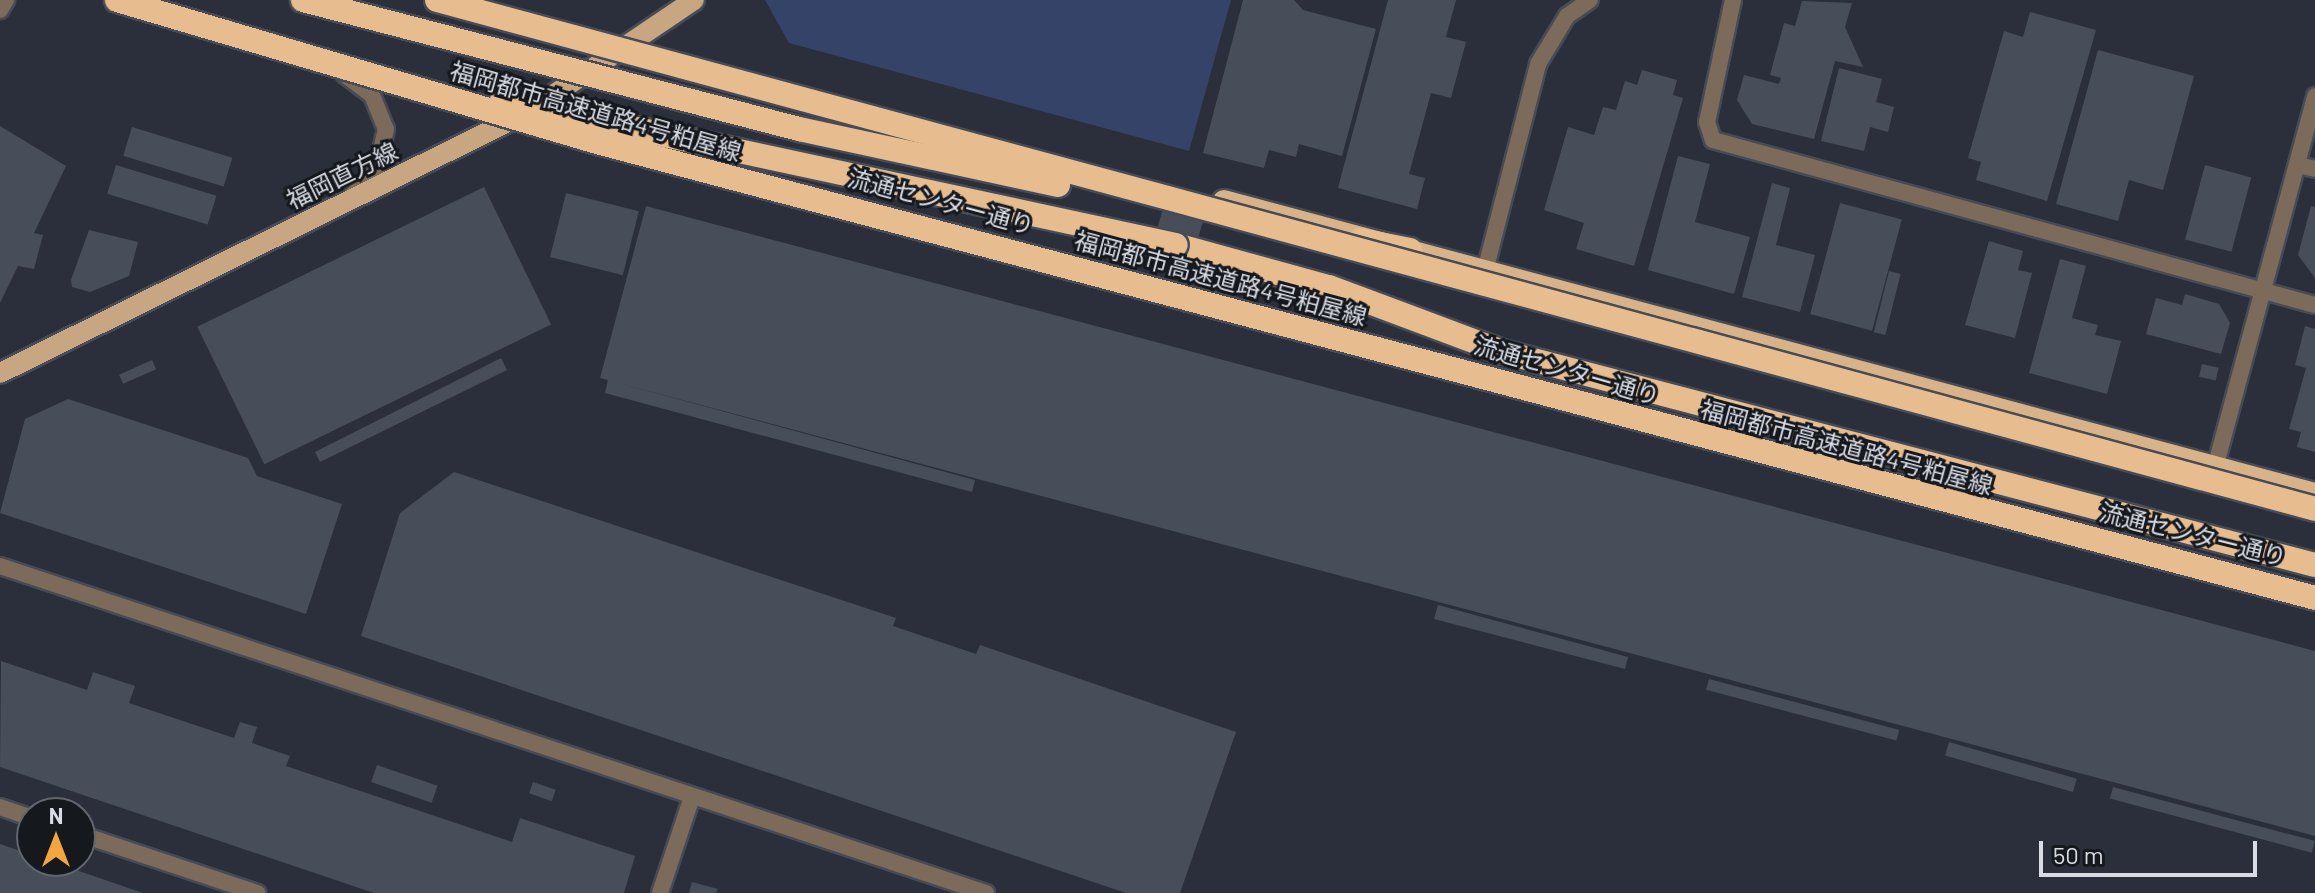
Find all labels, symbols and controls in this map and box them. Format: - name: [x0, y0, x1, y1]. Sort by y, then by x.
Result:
- street label: 福岡都市高速道路4号粕屋線: [447, 56, 745, 166]
- street label: 福岡直方線: [282, 136, 402, 214]
- street label: 流通センター通り: [845, 162, 1037, 240]
- street label: 福岡都市高速道路4号粕屋線: [1072, 225, 1370, 331]
- street label: 流通センター通り: [1471, 330, 1663, 410]
- street label: 福岡都市高速道路4号粕屋線: [1698, 394, 1996, 500]
- street label: 流通センター通り: [2096, 497, 2290, 571]
- north arrow: [16, 797, 96, 877]
- text: N: [49, 802, 63, 828]
- scale bar: [2043, 825, 2261, 875]
- text: 50 m: [2053, 840, 2104, 869]

